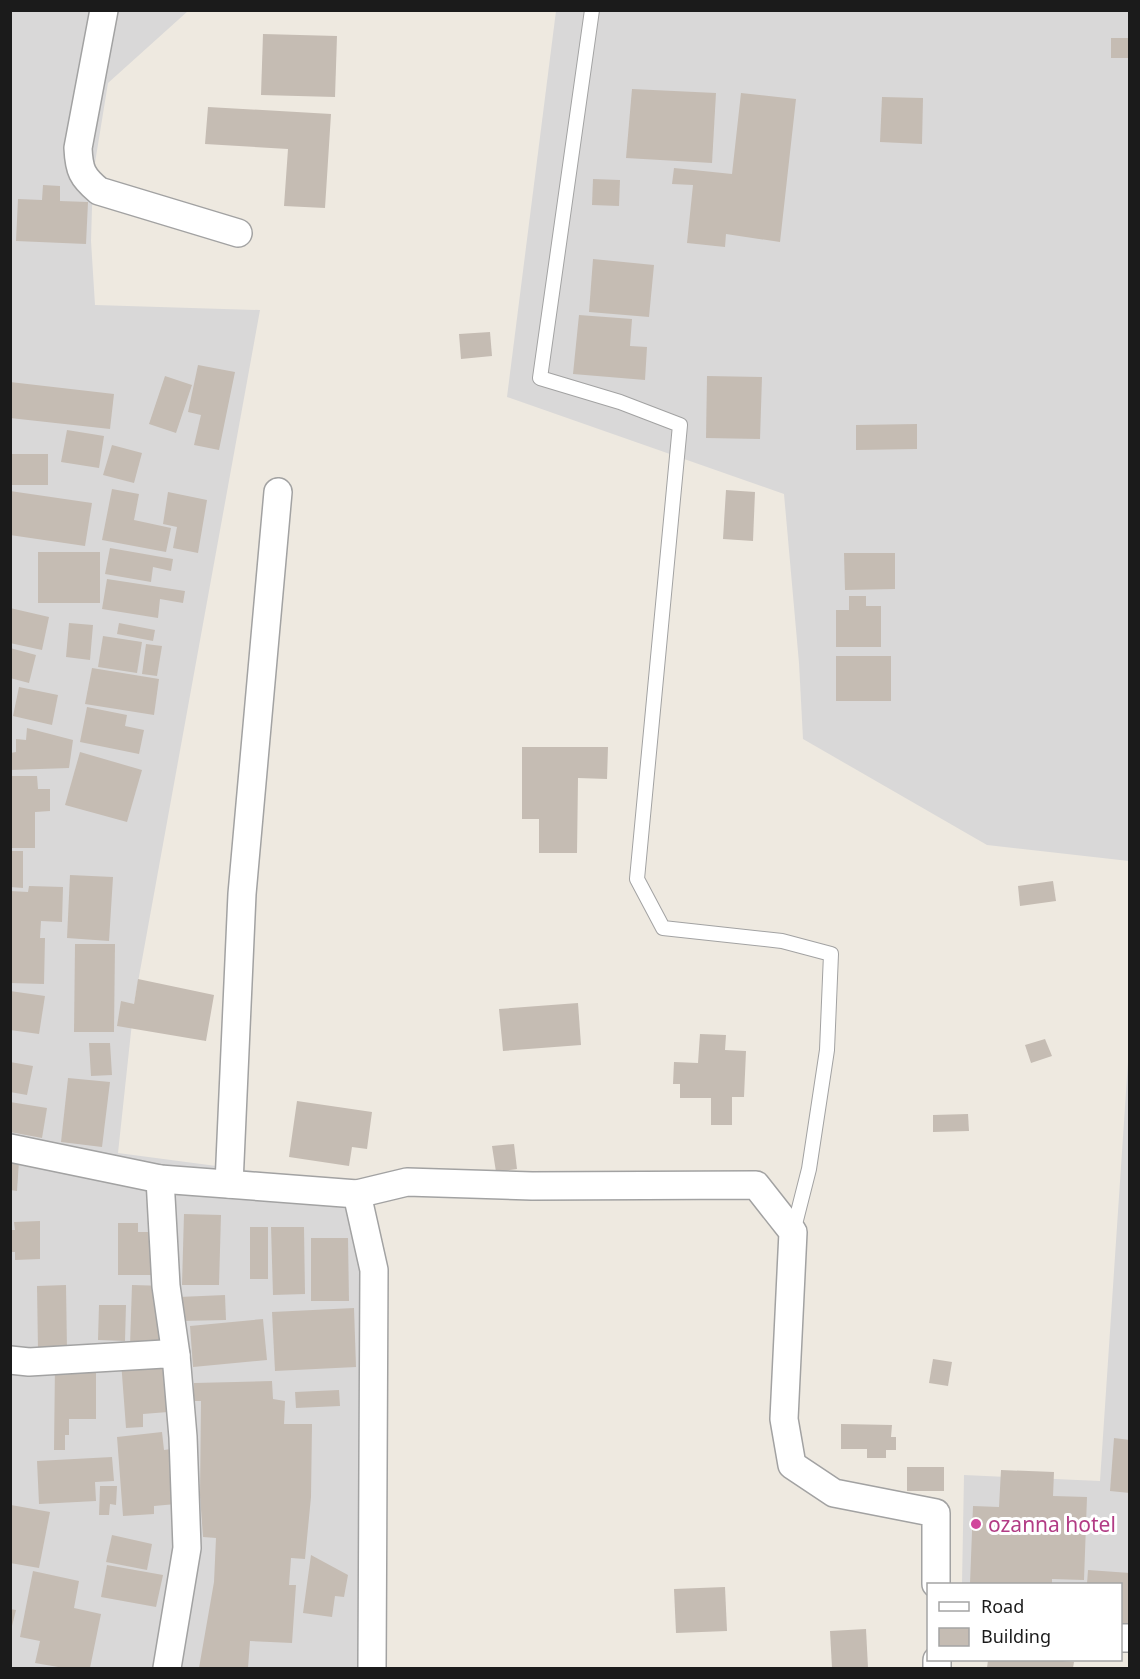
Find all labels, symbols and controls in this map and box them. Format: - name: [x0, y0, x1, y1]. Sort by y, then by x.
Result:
- place label: ozanna hotel: [988, 1510, 1116, 1538]
- marker: ozanna hotel: [969, 1517, 983, 1531]
- legend: [927, 1583, 1122, 1661]
- text: Road: [981, 1594, 1024, 1618]
- text: Building: [981, 1624, 1051, 1648]

